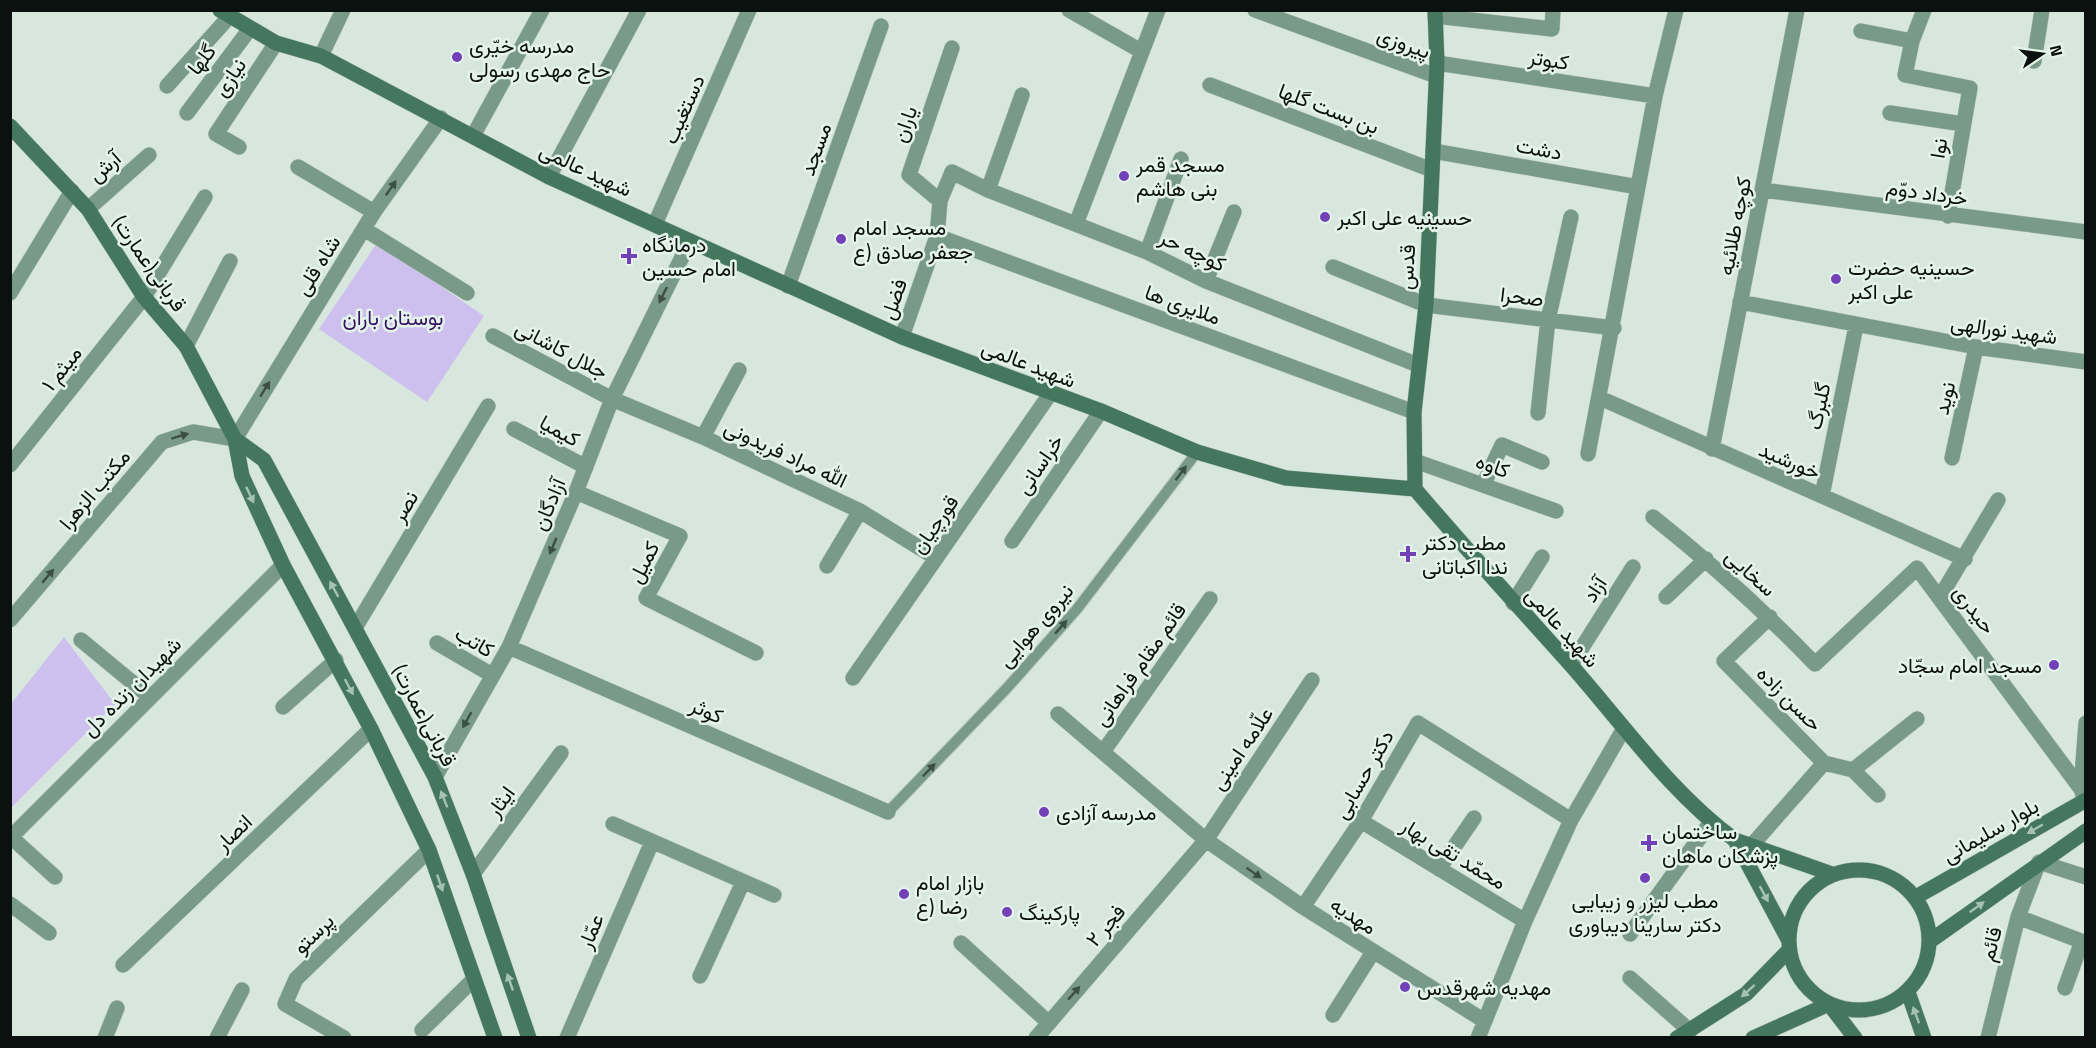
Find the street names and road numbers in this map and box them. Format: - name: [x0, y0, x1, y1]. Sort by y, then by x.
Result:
- street label: پیروزی: [1373, 18, 1435, 66]
- street label: گلها: [179, 37, 223, 81]
- street label: کبوتر: [1526, 40, 1572, 78]
- street label: نیازی: [204, 51, 254, 103]
- street label: دستغیب: [653, 69, 713, 149]
- street label: بن بست گلها: [1274, 74, 1384, 142]
- street label: یاران: [883, 101, 925, 147]
- street label: مسجد: [791, 118, 839, 180]
- street label: دشت: [1514, 128, 1564, 168]
- street label: شهید عالمی: [534, 134, 638, 204]
- street label: نوا: [1921, 136, 1955, 160]
- street label: آرش: [80, 141, 129, 190]
- street label: خرداد دوّم: [1884, 170, 1970, 214]
- street label: کوچه طلائیه: [1709, 174, 1759, 278]
- street label: (عمارت)قربانی: [105, 208, 195, 318]
- street label: کوچه حر: [1153, 220, 1232, 279]
- street label: شاه قلی: [286, 228, 348, 302]
- street label: قدس: [1389, 243, 1423, 291]
- street label: فضل: [871, 274, 915, 324]
- street label: ملایری ها: [1141, 275, 1225, 333]
- street label: صحرا: [1498, 277, 1546, 315]
- street label: شهید نورالهی: [1949, 306, 2059, 352]
- street label: جلال کاشانی: [510, 311, 614, 387]
- street label: شهید عالمی: [977, 330, 1081, 396]
- street label: میثم ۱: [33, 338, 89, 398]
- street label: نوید: [1925, 378, 1963, 418]
- street label: گلبرگ: [1797, 379, 1839, 433]
- street label: کیمیا: [534, 406, 586, 454]
- street label: الله مراد فریدونی: [719, 410, 853, 496]
- street label: خراسانی: [1007, 427, 1071, 501]
- street label: خورشید: [1754, 433, 1826, 487]
- street label: مکتب الزهرا: [51, 442, 137, 536]
- street label: کاوه: [1472, 444, 1514, 486]
- street label: آزادگان: [523, 471, 574, 535]
- street label: نصر: [381, 484, 426, 529]
- street label: قورچیان: [902, 488, 966, 560]
- street label: کمیل: [619, 535, 667, 589]
- street label: سخایی: [1718, 540, 1784, 604]
- street label: آزاد: [1574, 568, 1616, 608]
- street label: نیروی هوایی: [989, 576, 1081, 674]
- street label: حیدری: [1946, 577, 2004, 641]
- street label: شهید عالمی: [1518, 580, 1608, 674]
- street label: قائم مقام فراهانی: [1084, 596, 1194, 732]
- street label: کاتب: [449, 617, 501, 665]
- street label: شهیدان زنده دل: [74, 629, 188, 743]
- street label: (عمارت)قربانی: [385, 658, 465, 772]
- street label: حسن زاده: [1750, 658, 1830, 738]
- street label: کوثر: [684, 688, 729, 731]
- street label: علّامه امینی: [1201, 700, 1281, 796]
- street label: دکتر حسابی: [1325, 723, 1401, 825]
- street label: ایثار: [477, 779, 522, 824]
- street label: بلوار سلیمانی: [1936, 789, 2044, 871]
- street label: انصار: [206, 806, 259, 859]
- street label: محمّد تقی بهار: [1394, 808, 1513, 897]
- street label: مهدیه: [1324, 888, 1384, 942]
- street label: فجر ۲: [1077, 897, 1133, 953]
- street label: پرستو: [285, 905, 341, 961]
- street label: عمّار: [568, 908, 612, 955]
- street label: قائم: [1970, 923, 2010, 965]

